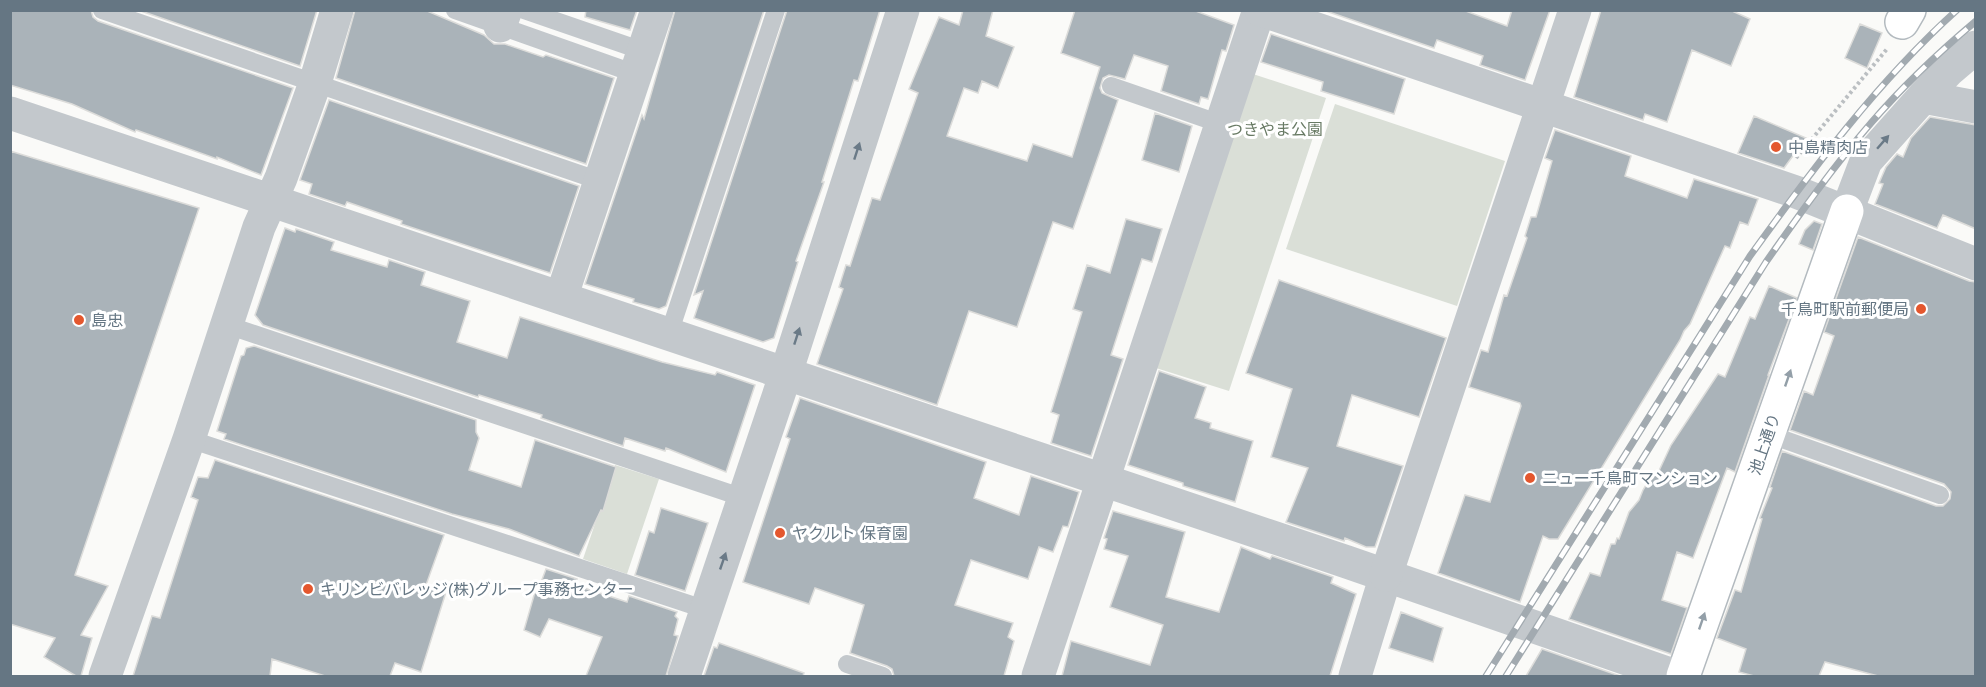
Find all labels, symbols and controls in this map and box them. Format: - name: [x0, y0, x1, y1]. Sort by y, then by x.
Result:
- park label: つきやま公園: [1227, 121, 1323, 138]
- one-way arrow: [1876, 134, 1890, 149]
- place label: 中島精肉店: [1788, 139, 1868, 156]
- marker: 中島精肉店: [1769, 140, 1783, 154]
- one-way arrow: [853, 142, 863, 160]
- place label: 千鳥町駅前郵便局: [1781, 301, 1909, 318]
- marker: 千鳥町駅前郵便局: [1914, 302, 1928, 316]
- place label: 島忠: [91, 312, 123, 329]
- marker: 島忠: [72, 313, 86, 327]
- one-way arrow: [793, 327, 802, 345]
- one-way arrow: [1783, 369, 1793, 387]
- street label: 池上通り: [1746, 411, 1783, 477]
- place label: ニュー千鳥町マンション: [1542, 470, 1718, 487]
- marker: ニュー千鳥町マンション: [1523, 471, 1537, 485]
- place label: ヤクルト 保育園: [792, 525, 908, 542]
- marker: ヤクルト 保育園: [773, 526, 787, 540]
- one-way arrow: [719, 552, 728, 570]
- place label: キリンビバレッジ(株)グループ事務センター: [320, 581, 634, 598]
- marker: キリンビバレッジ(株)グループ事務センター: [301, 582, 315, 596]
- one-way arrow: [1697, 612, 1707, 630]

